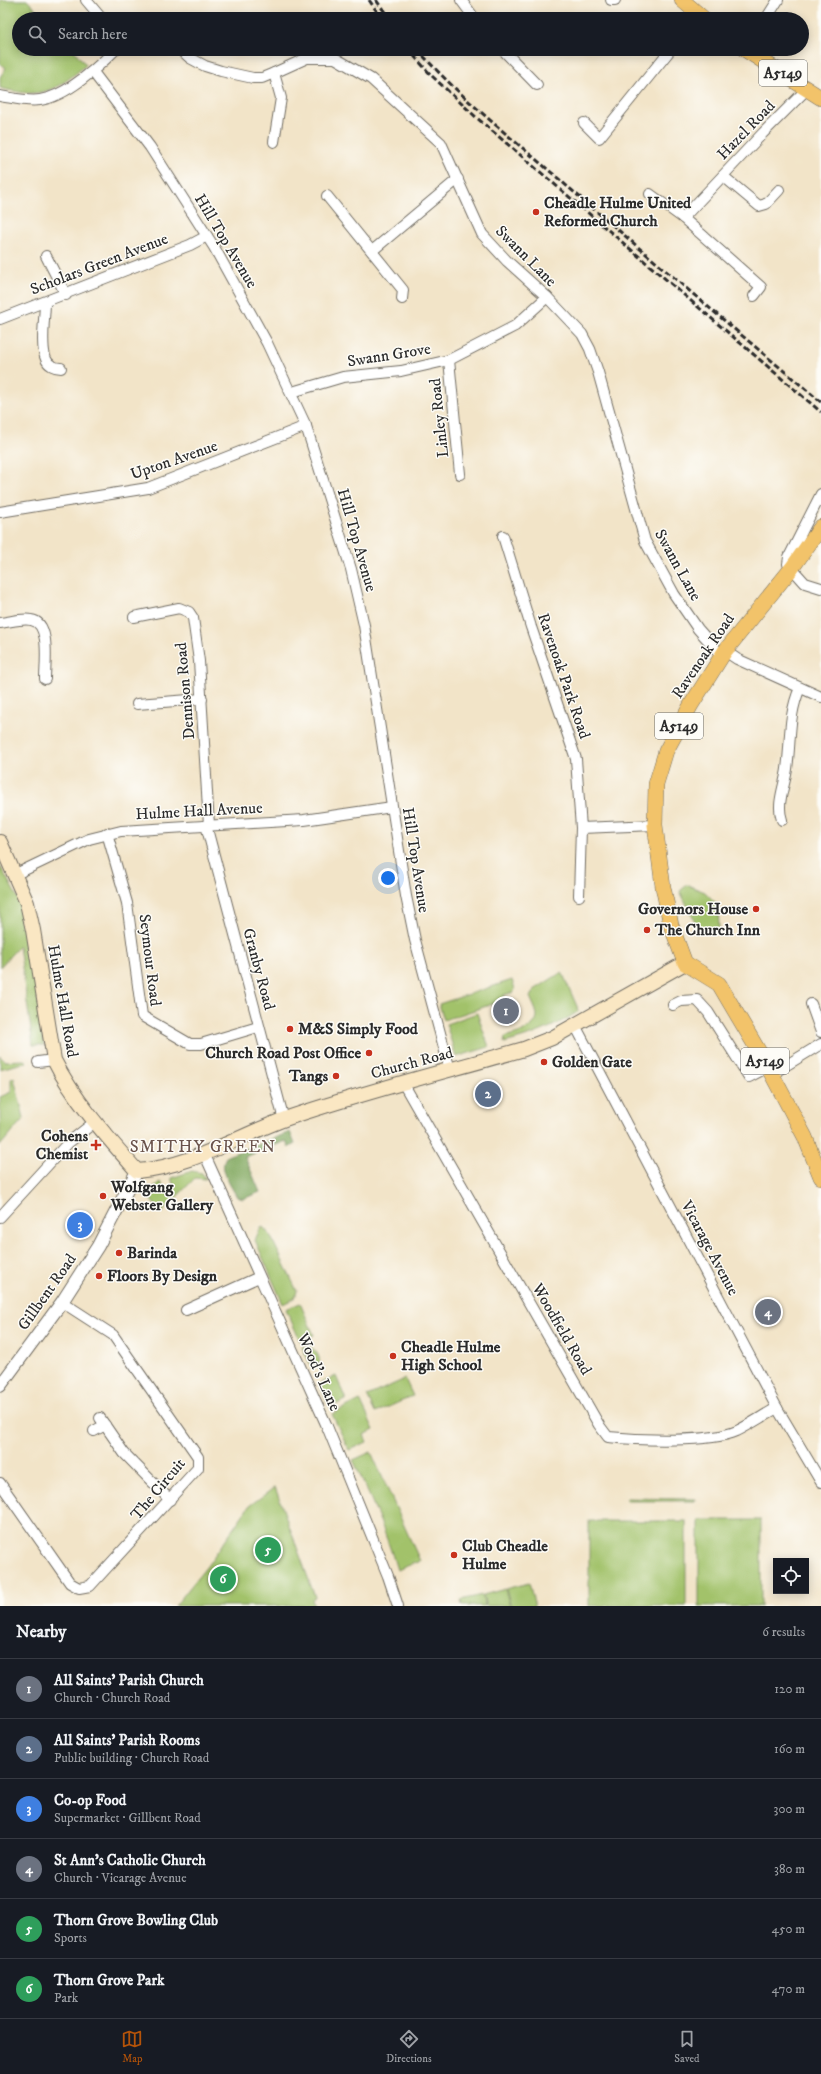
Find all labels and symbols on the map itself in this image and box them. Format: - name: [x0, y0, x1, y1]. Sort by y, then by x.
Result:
- road number: A5149: [759, 60, 807, 86]
- street label: Hazel Road: [713, 96, 779, 164]
- street label: Hill Top Avenue: [190, 190, 262, 292]
- place label: Cheadle Hulme United Reformed Church: [544, 193, 692, 231]
- marker: Cheadle Hulme United Reformed Church: [531, 207, 541, 217]
- street label: Swann Lane: [491, 221, 561, 291]
- street label: Scholars Green Avenue: [27, 228, 171, 299]
- street label: Swann Grove: [346, 338, 432, 371]
- street label: Linley Road: [425, 377, 453, 459]
- street label: Upton Avenue: [128, 436, 221, 484]
- street label: Hill Top Avenue: [333, 486, 381, 594]
- street label: Swann Lane: [650, 526, 706, 605]
- street label: Ravenoak Park Road: [533, 610, 595, 742]
- street label: Ravenoak Road: [667, 610, 739, 702]
- street label: Dennison Road: [171, 642, 199, 740]
- road number: A5149: [655, 713, 703, 739]
- street label: Hulme Hall Avenue: [135, 798, 263, 824]
- street label: Hill Top Avenue: [398, 806, 434, 914]
- your location: [378, 868, 398, 888]
- place label: Governors House: [638, 899, 748, 919]
- marker: Governors House: [751, 904, 761, 914]
- street label: Seymour Road: [134, 913, 166, 1007]
- place label: The Church Inn: [654, 920, 761, 940]
- marker: The Church Inn: [642, 925, 652, 935]
- street label: Granby Road: [238, 926, 280, 1012]
- street label: Hulme Hall Road: [43, 943, 83, 1059]
- pin: 1: [493, 996, 519, 1026]
- place label: M&S Simply Food: [298, 1019, 419, 1039]
- marker: M&S Simply Food: [285, 1024, 295, 1034]
- street label: Church Road: [369, 1042, 455, 1084]
- place label: Church Road Post Office: [205, 1043, 361, 1063]
- marker: Church Road Post Office: [364, 1048, 374, 1058]
- road number: A5149: [741, 1048, 789, 1074]
- place label: Golden Gate: [552, 1052, 632, 1072]
- marker: Golden Gate: [539, 1057, 549, 1067]
- place label: Tangs: [288, 1066, 329, 1086]
- marker: Tangs: [331, 1071, 341, 1081]
- pin: 2: [475, 1079, 501, 1109]
- place label: Cohens Chemist: [36, 1126, 89, 1164]
- district label: SMITHY GREEN: [130, 1136, 276, 1158]
- marker: Cohens Chemist: [91, 1140, 101, 1150]
- place label: Wolfgang Webster Gallery: [110, 1177, 214, 1215]
- marker: Wolfgang Webster Gallery: [98, 1191, 108, 1201]
- street label: Vicarage Avenue: [676, 1196, 744, 1299]
- pin: 3: [67, 1210, 93, 1240]
- place label: Barinda: [127, 1243, 178, 1263]
- marker: Barinda: [114, 1248, 124, 1258]
- street label: Gillbent Road: [13, 1250, 81, 1334]
- place label: Floors By Design: [107, 1266, 218, 1286]
- marker: Floors By Design: [94, 1271, 104, 1281]
- street label: Woodfield Road: [527, 1279, 596, 1378]
- pin: 4: [755, 1297, 781, 1327]
- street label: Wood's Lane: [293, 1329, 345, 1414]
- place label: Cheadle Hulme High School: [401, 1337, 501, 1375]
- marker: Cheadle Hulme High School: [388, 1351, 398, 1361]
- street label: The Circuit: [126, 1454, 190, 1524]
- pin: 5: [255, 1535, 281, 1565]
- place label: Club Cheadle Hulme: [462, 1536, 548, 1574]
- marker: Club Cheadle Hulme: [449, 1550, 459, 1560]
- pin: 6: [210, 1564, 236, 1594]

